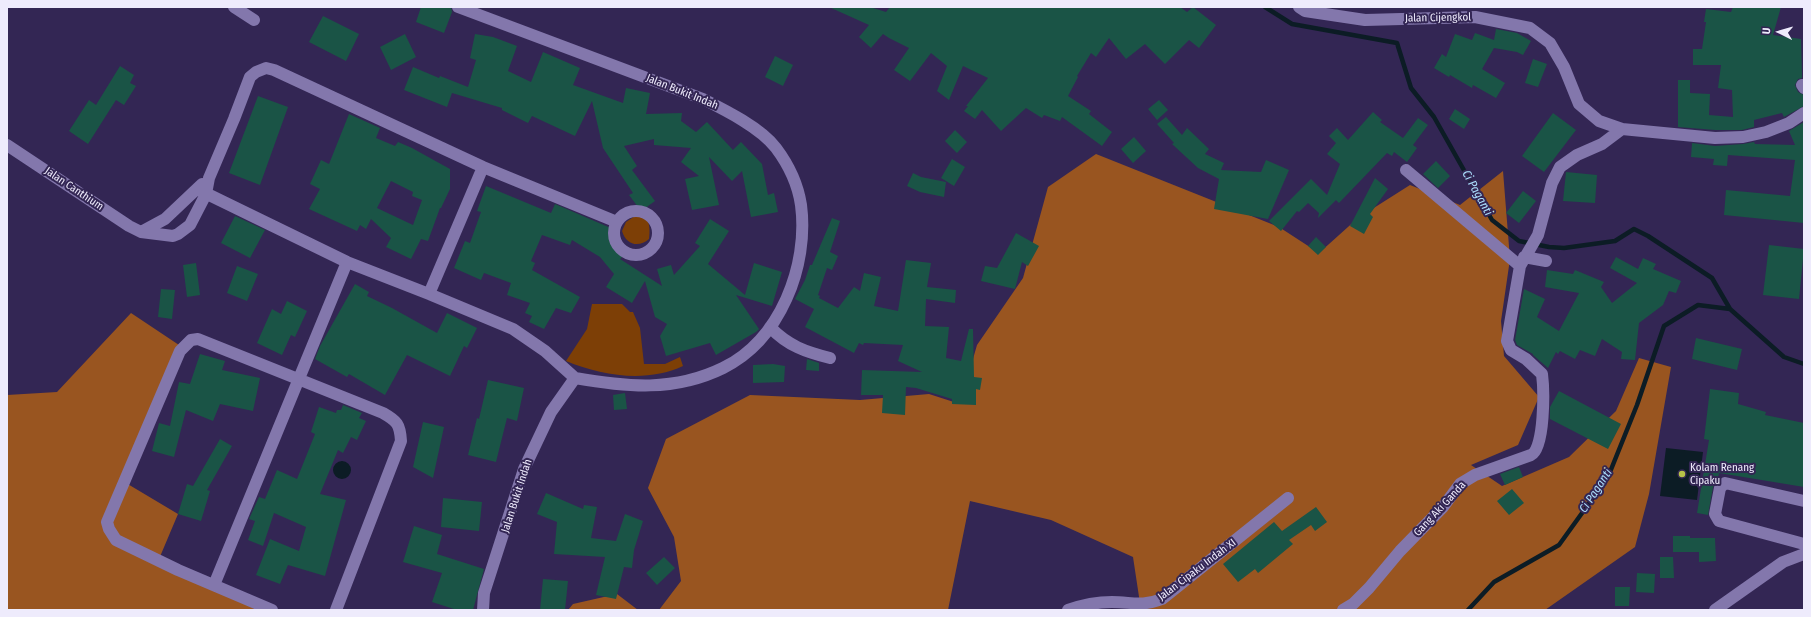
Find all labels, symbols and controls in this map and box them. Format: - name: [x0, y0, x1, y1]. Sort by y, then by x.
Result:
- street label: Jalan Cijengkol: [1405, 11, 1471, 25]
- north arrow: [1759, 12, 1799, 52]
- text: U: [1760, 27, 1773, 35]
- street label: Jalan Bukit Indah: [644, 72, 720, 112]
- street label: Jalan Canthium: [42, 165, 106, 213]
- water label: Ci Paganti: [1459, 168, 1495, 218]
- street label: Jalan Bukit Indah: [499, 458, 535, 534]
- place label: Kolam Renang Cipaku: [1690, 461, 1754, 487]
- water label: Ci Paganti: [1576, 466, 1616, 516]
- marker: Kolam Renang Cipaku: [1677, 469, 1687, 479]
- street label: Gang Aki Ganda: [1411, 479, 1469, 539]
- street label: Jalan Cipaku Indah XI: [1155, 536, 1239, 604]

